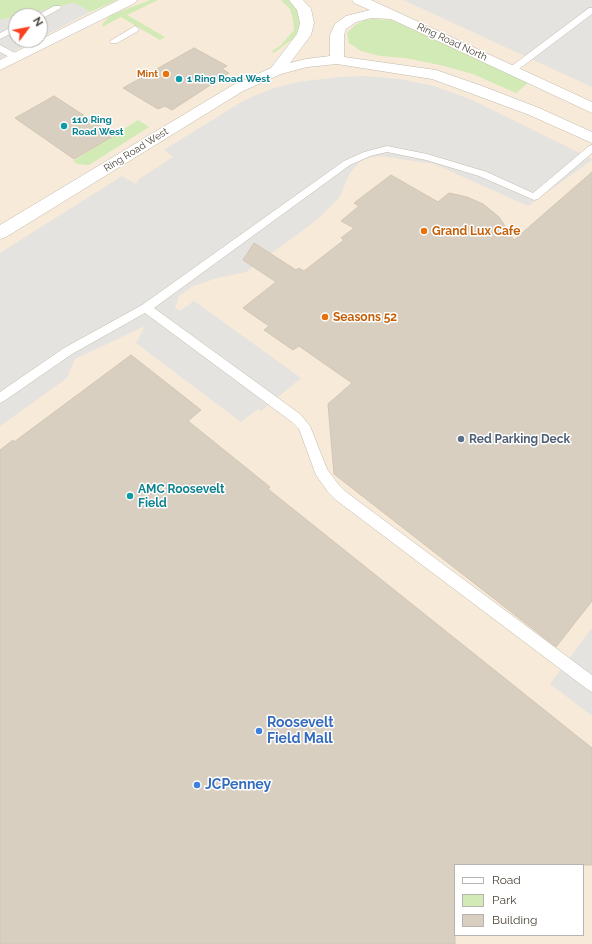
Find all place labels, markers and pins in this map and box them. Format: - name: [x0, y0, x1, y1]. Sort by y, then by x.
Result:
- place label: Mint: [137, 68, 158, 80]
- marker: Mint: [161, 69, 171, 79]
- place label: 1 Ring Road West: [187, 73, 270, 85]
- marker: 1 Ring Road West: [174, 74, 184, 84]
- place label: 110 Ring Road West: [72, 114, 124, 138]
- marker: 110 Ring Road West: [59, 121, 69, 131]
- place label: Grand Lux Cafe: [432, 224, 520, 238]
- marker: Grand Lux Cafe: [419, 226, 429, 236]
- place label: Seasons 52: [333, 310, 397, 324]
- marker: Seasons 52: [320, 312, 330, 322]
- place label: Red Parking Deck: [469, 432, 570, 446]
- marker: Red Parking Deck: [456, 434, 466, 444]
- place label: AMC Roosevelt Field: [138, 482, 225, 510]
- marker: AMC Roosevelt Field: [125, 491, 135, 501]
- place label: Roosevelt Field Mall: [267, 715, 334, 748]
- marker: Roosevelt Field Mall: [254, 726, 264, 736]
- place label: JCPenney: [205, 777, 271, 793]
- marker: JCPenney: [192, 780, 202, 790]

